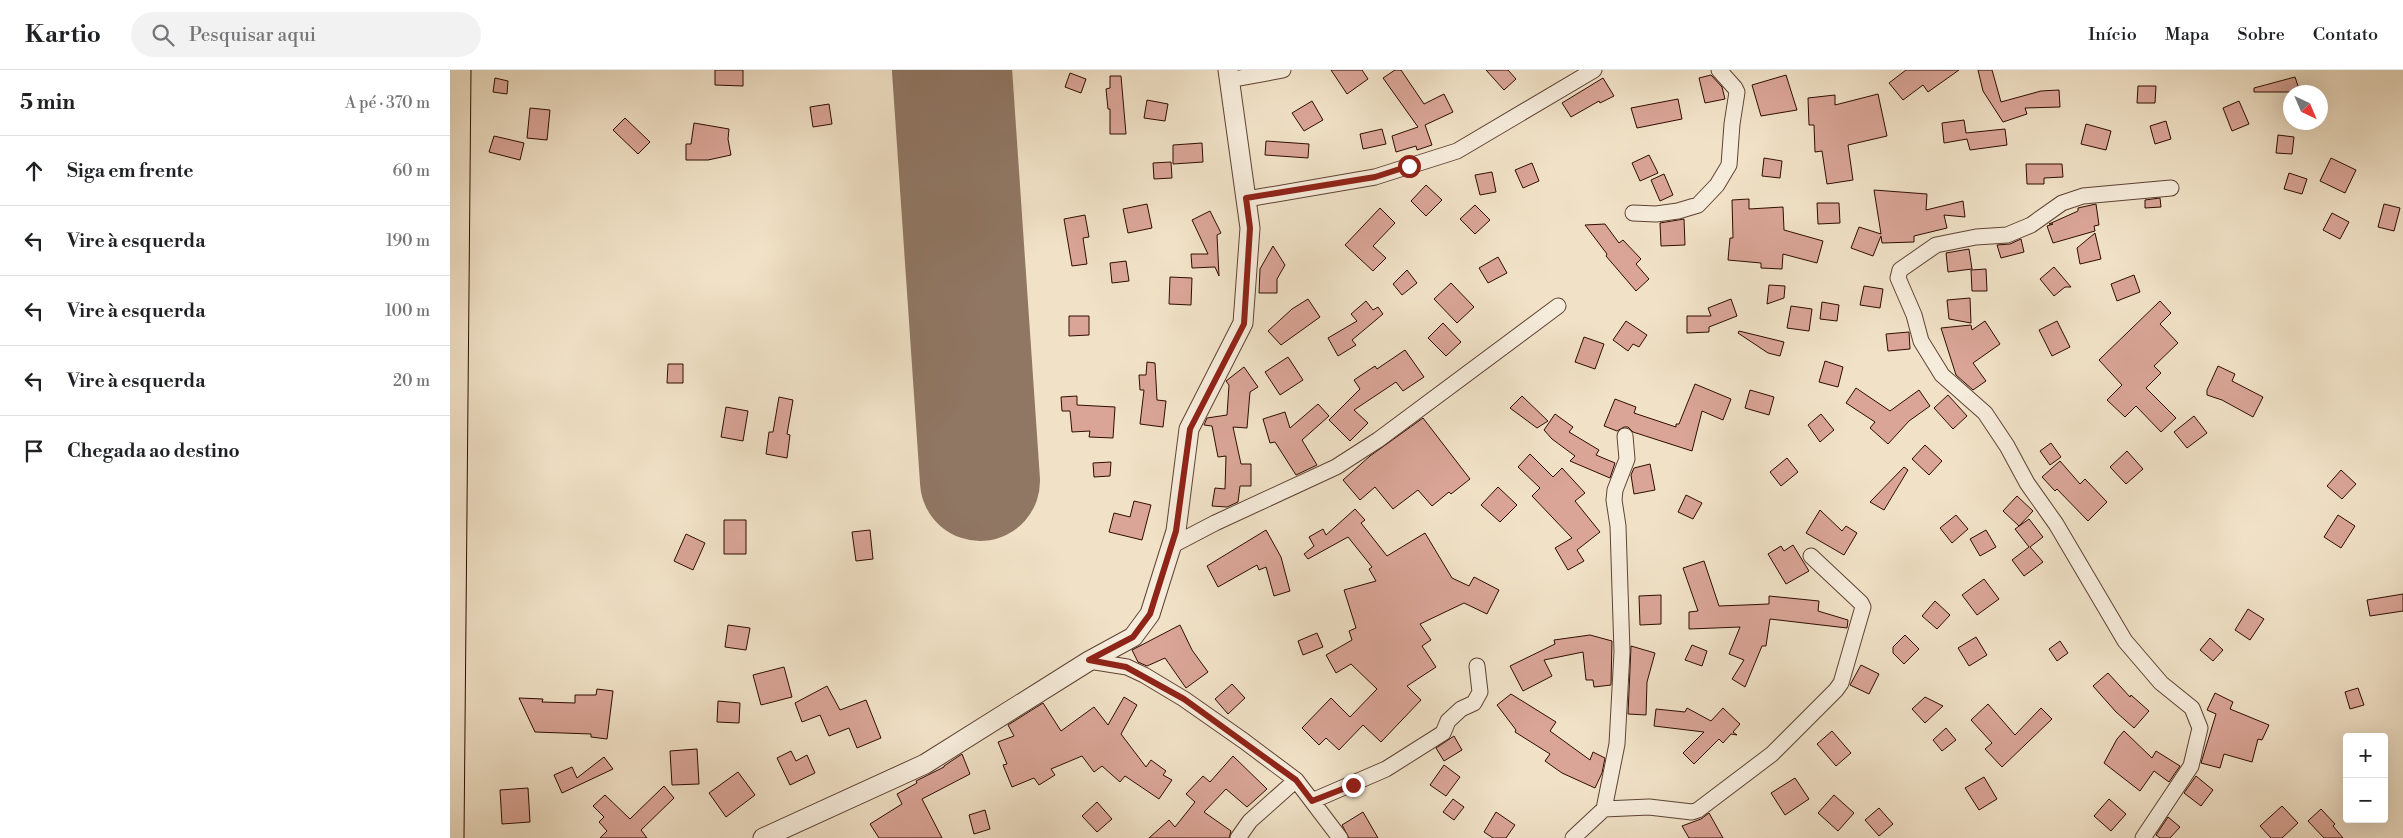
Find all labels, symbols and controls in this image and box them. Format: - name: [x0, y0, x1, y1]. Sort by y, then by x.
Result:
- search box: [131, 12, 481, 57]
- text: Kartio: [25, 20, 101, 50]
- icon: search: [149, 21, 177, 49]
- text: Pesquisar aqui: [189, 23, 316, 47]
- text: Início: [2088, 23, 2137, 46]
- text: Mapa: [2165, 23, 2209, 46]
- text: Sobre: [2237, 23, 2285, 46]
- text: Contato: [2313, 23, 2378, 46]
- north arrow: [2283, 85, 2328, 130]
- text: 5 min: [20, 90, 75, 116]
- text: A pé · 370 m: [345, 93, 430, 113]
- route start: [1398, 155, 1421, 178]
- icon: ahead: [20, 157, 48, 185]
- text: Siga em frente: [67, 159, 194, 183]
- text: 60 m: [392, 161, 430, 181]
- icon: left: [20, 227, 48, 255]
- text: Vire à esquerda: [67, 229, 206, 253]
- text: 190 m: [386, 231, 430, 251]
- icon: left: [20, 297, 48, 325]
- text: Vire à esquerda: [67, 299, 206, 323]
- text: 100 m: [385, 301, 430, 321]
- icon: left: [20, 367, 48, 395]
- text: Vire à esquerda: [67, 369, 206, 393]
- text: 20 m: [393, 371, 430, 391]
- icon: arrive: [20, 437, 48, 465]
- text: Chegada ao destino: [67, 439, 240, 463]
- map controls: [2343, 733, 2388, 823]
- button: +: [2343, 733, 2388, 778]
- route end: [1342, 774, 1365, 797]
- button: −: [2343, 778, 2388, 823]

